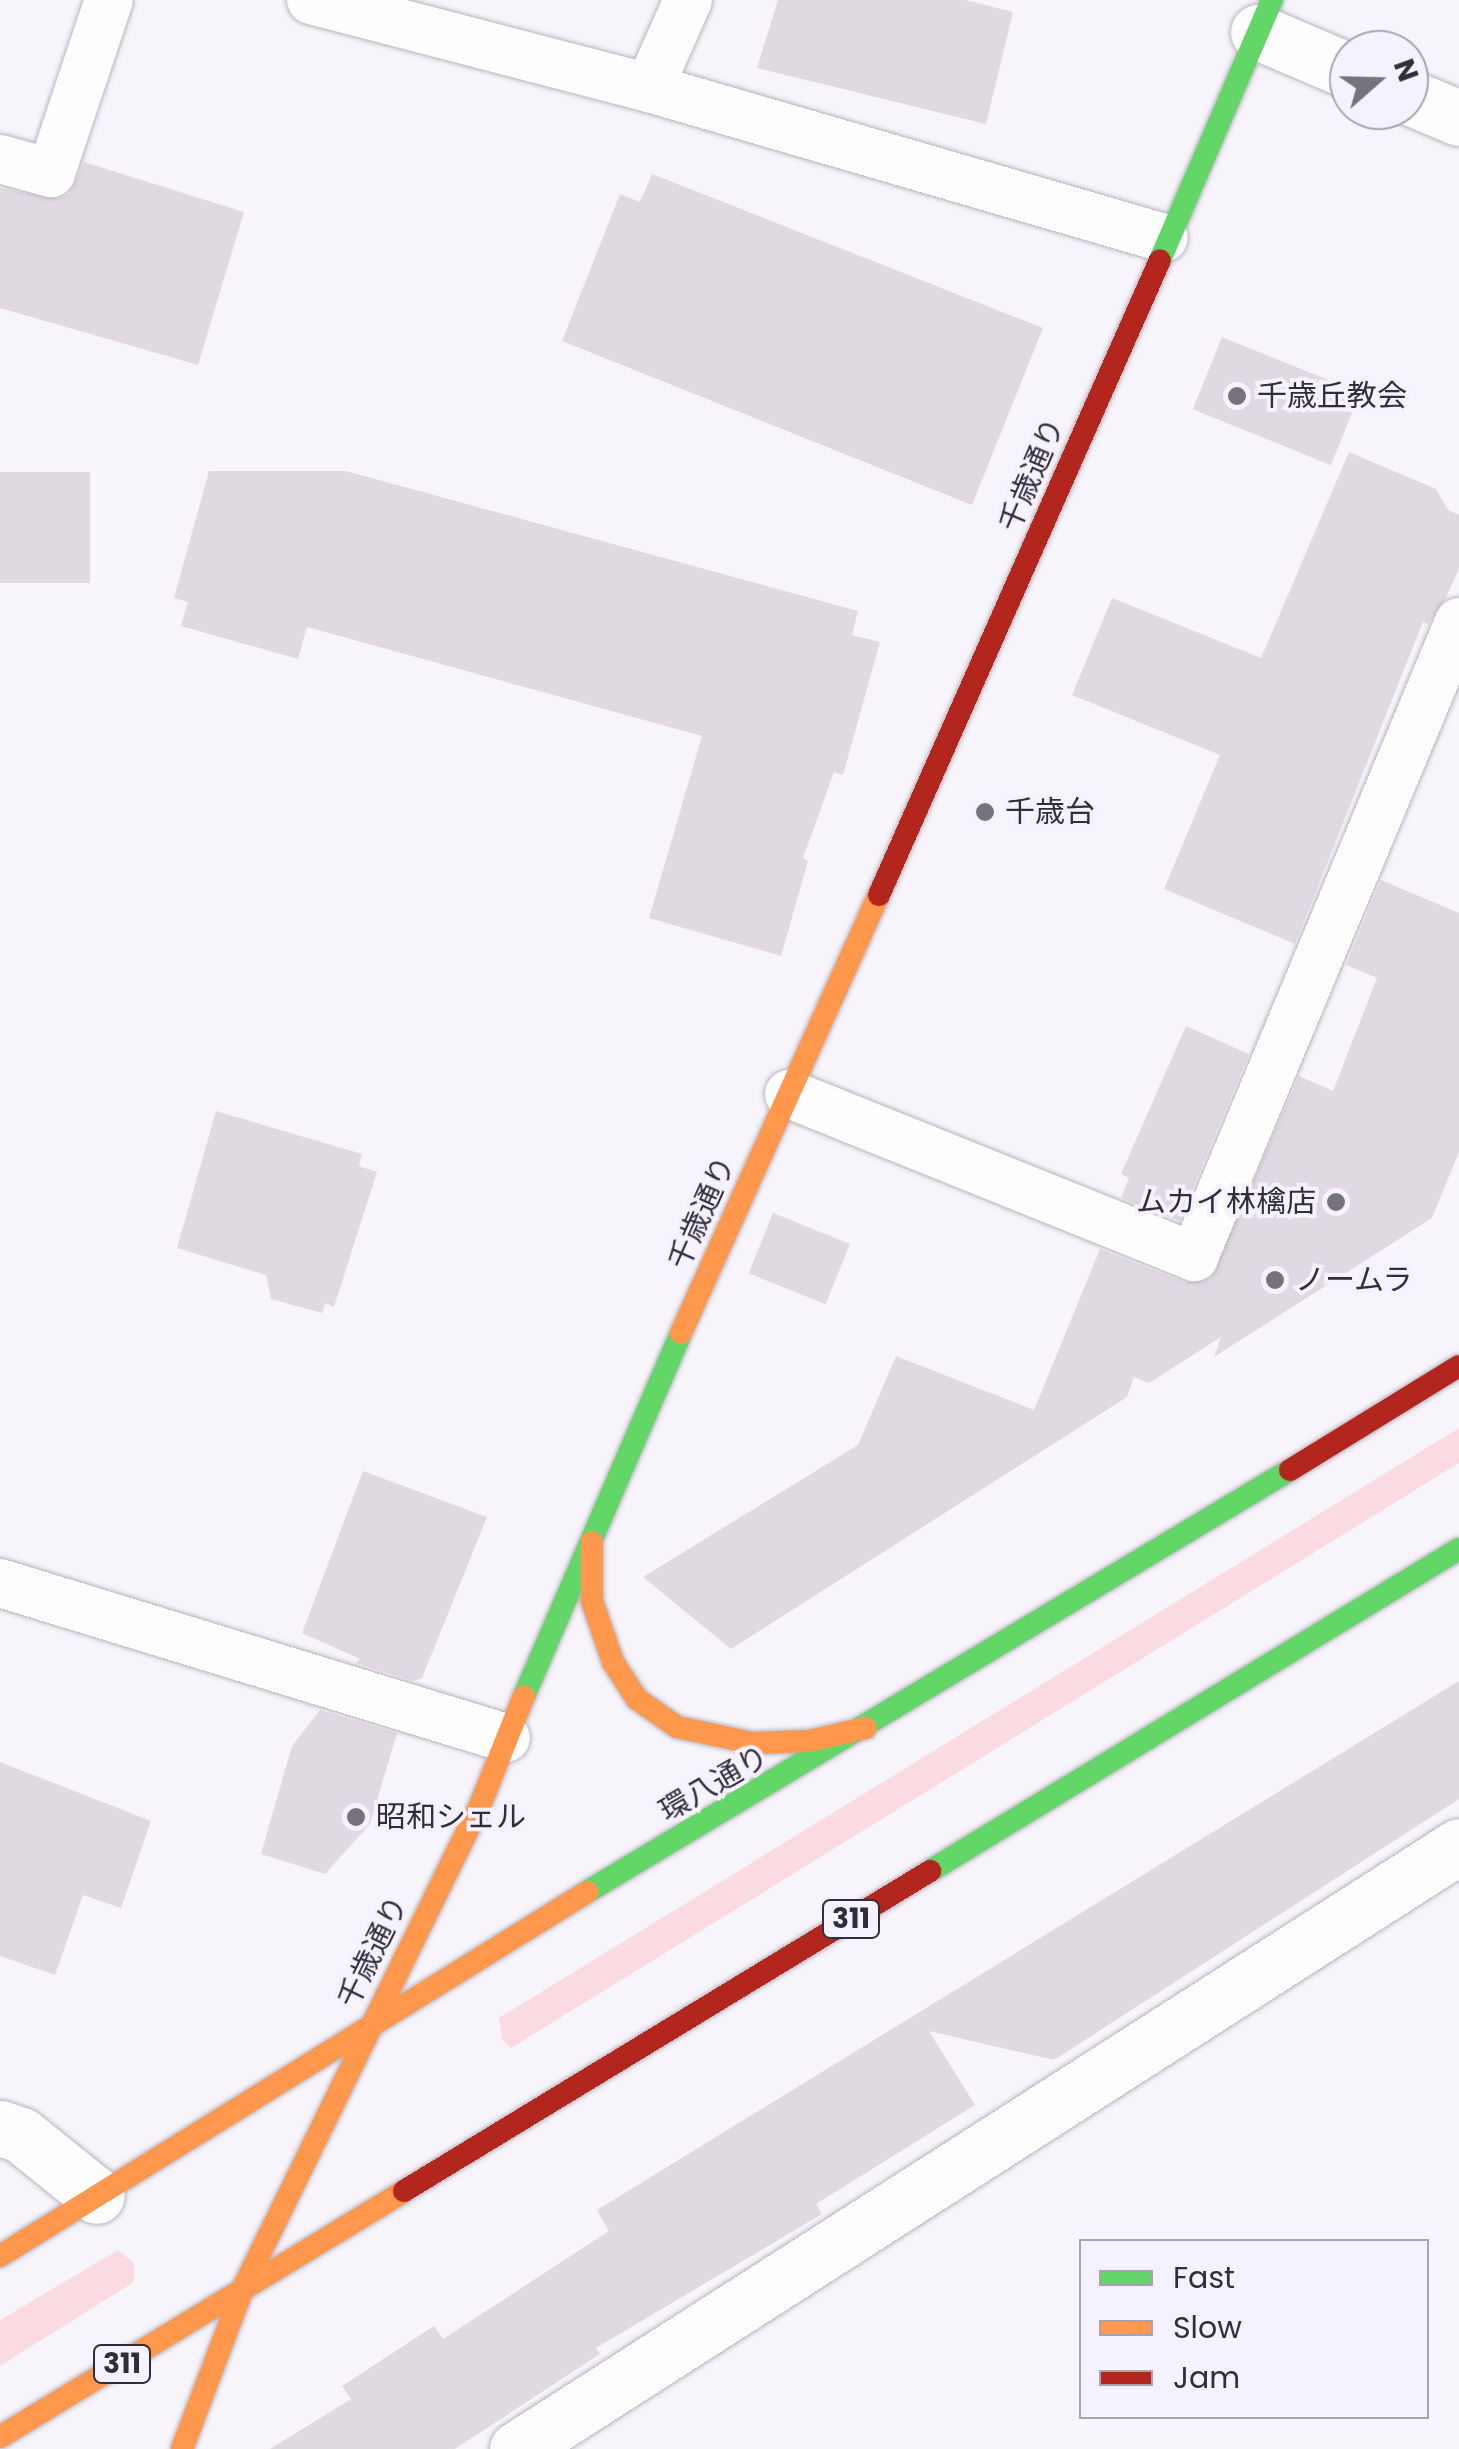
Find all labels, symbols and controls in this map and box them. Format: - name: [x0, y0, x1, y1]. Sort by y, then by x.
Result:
- north arrow: [1329, 30, 1429, 130]
- text: N: [1384, 54, 1428, 87]
- place label: 千歳丘教会: [1257, 378, 1407, 414]
- marker: 千歳丘教会: [1226, 385, 1248, 407]
- street label: 千歳通り: [992, 413, 1072, 537]
- place label: 千歳台: [1005, 794, 1095, 830]
- marker: 千歳台: [974, 801, 996, 823]
- street label: 千歳通り: [661, 1151, 743, 1275]
- place label: ムカイ林檎店: [1136, 1184, 1316, 1220]
- marker: ムカイ林檎店: [1325, 1191, 1347, 1213]
- place label: ノームラ: [1295, 1262, 1415, 1298]
- marker: ノームラ: [1264, 1269, 1286, 1291]
- street label: 環八通り: [653, 1738, 775, 1830]
- place label: 昭和シェル: [376, 1799, 526, 1835]
- marker: 昭和シェル: [345, 1806, 367, 1828]
- street label: 千歳通り: [331, 1890, 415, 2014]
- road number: 311: [821, 1896, 881, 1942]
- legend: [1079, 2239, 1429, 2419]
- text: Fast: [1173, 2256, 1235, 2299]
- text: Slow: [1173, 2306, 1242, 2349]
- road number: 311: [92, 2341, 152, 2387]
- text: Jam: [1173, 2356, 1240, 2399]

